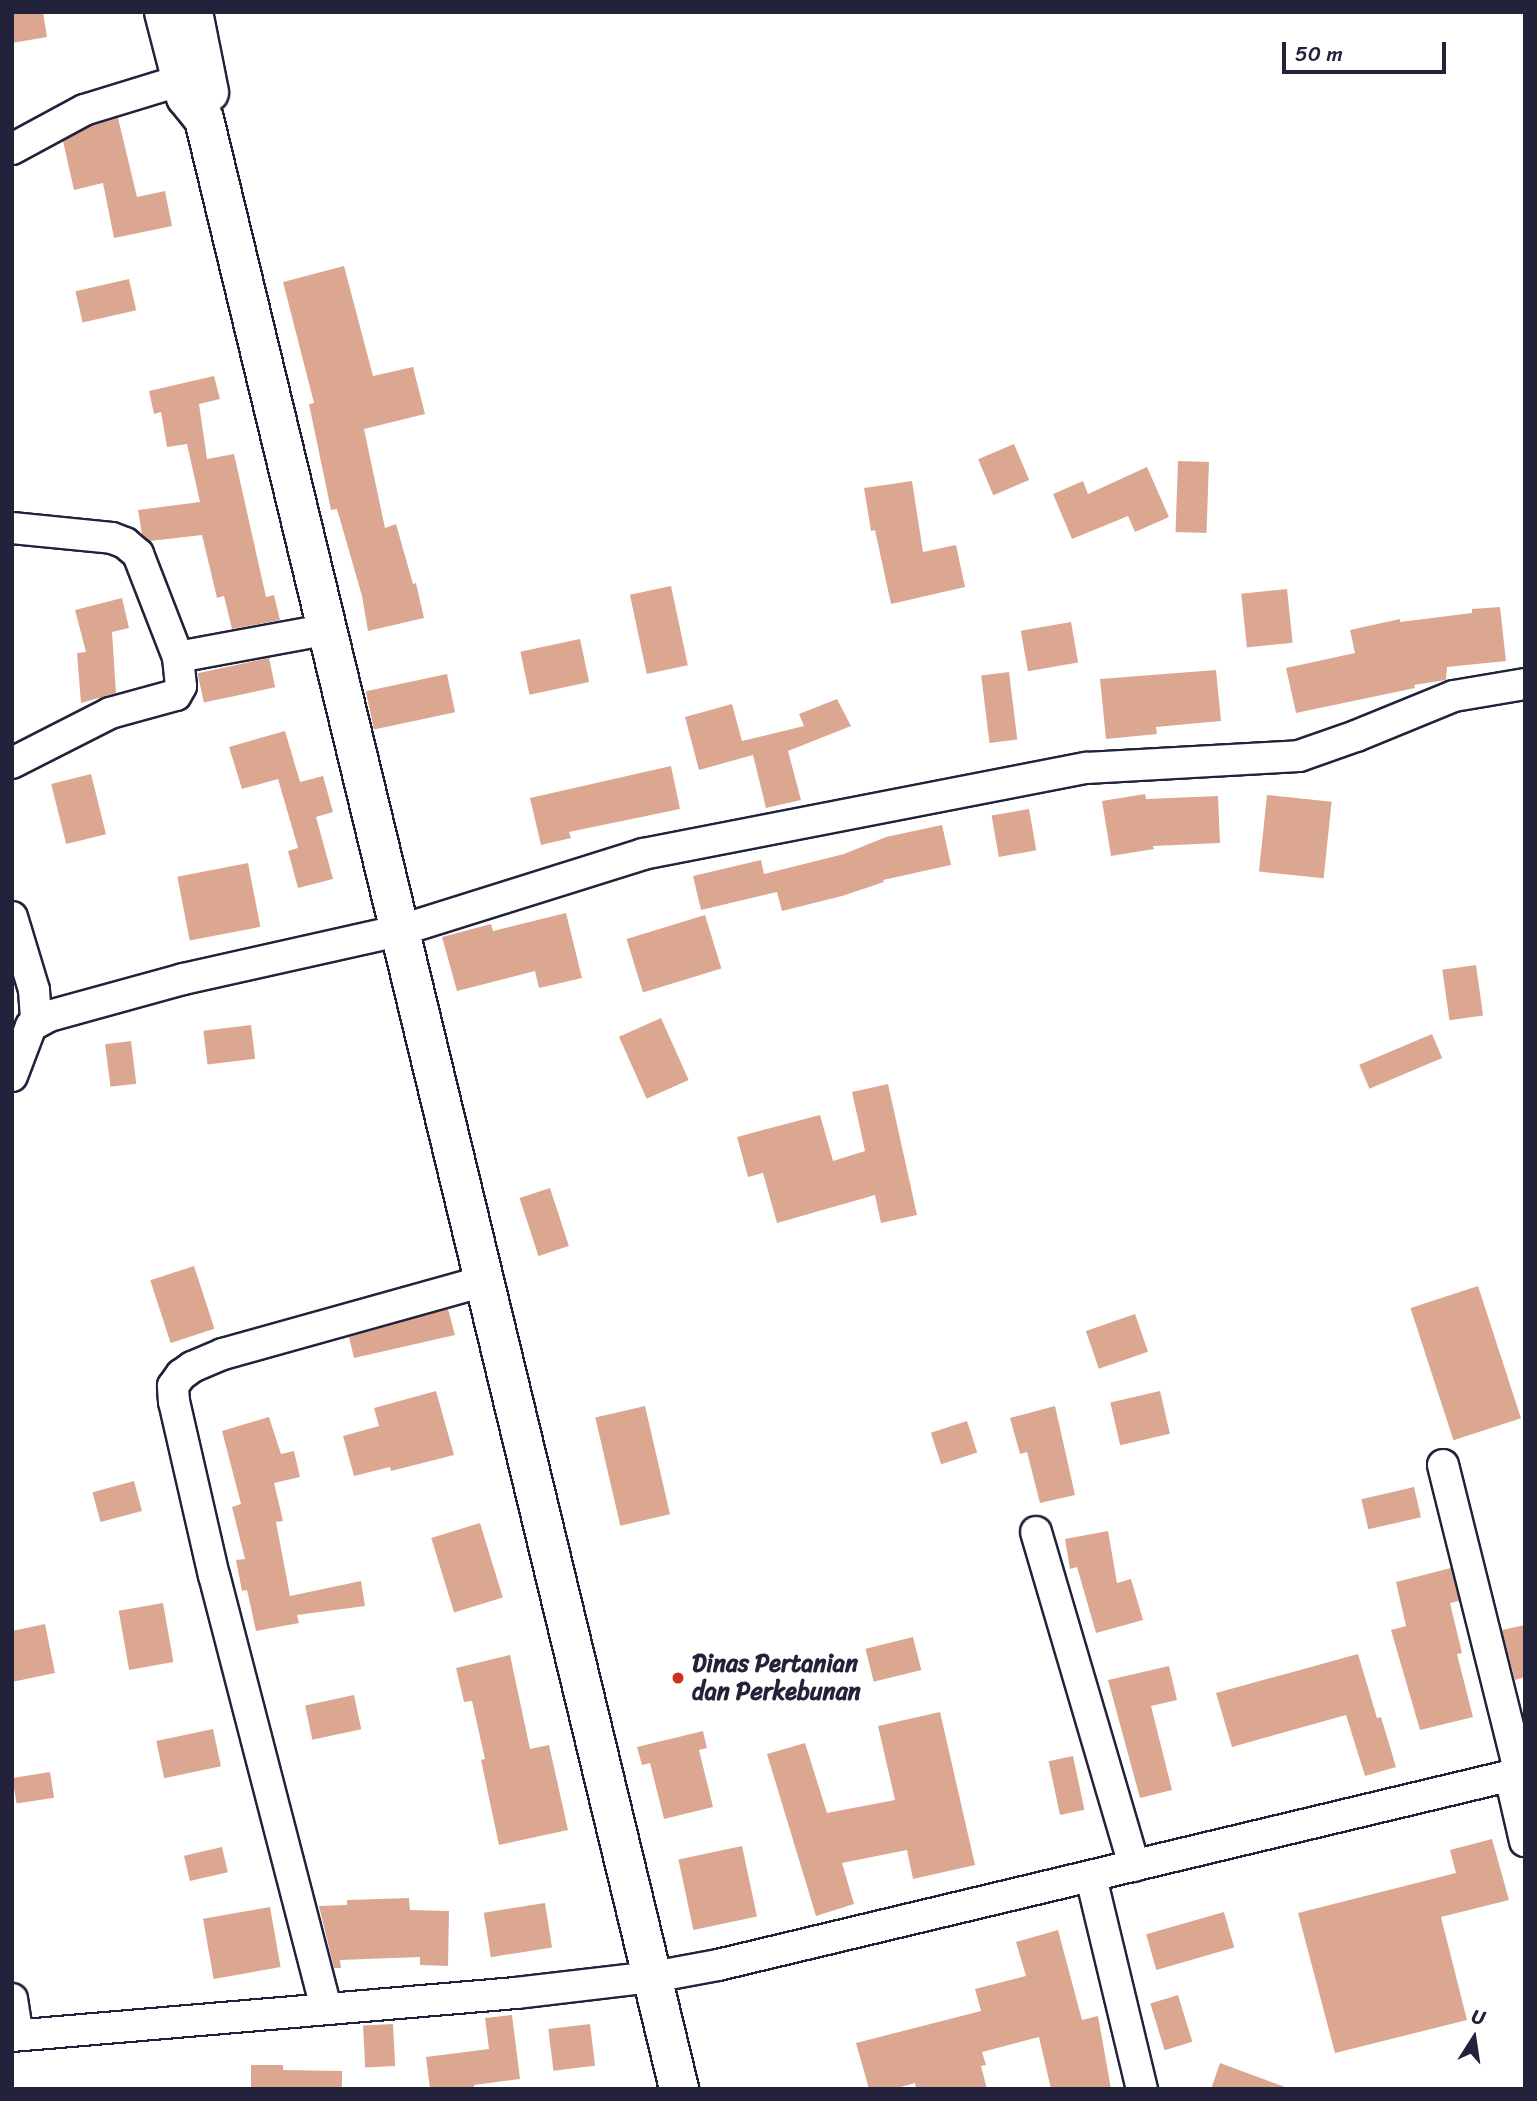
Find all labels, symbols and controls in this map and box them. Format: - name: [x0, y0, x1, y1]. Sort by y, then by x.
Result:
- scale bar: [1285, 28, 1450, 72]
- text: 50 m: [1295, 35, 1343, 73]
- place label: Dinas Pertanian dan Perkebunan: [692, 1650, 861, 1706]
- marker: Dinas Pertanian dan Perkebunan: [670, 1670, 686, 1686]
- text: U: [1469, 2000, 1488, 2034]
- north arrow: [1439, 2003, 1509, 2073]

